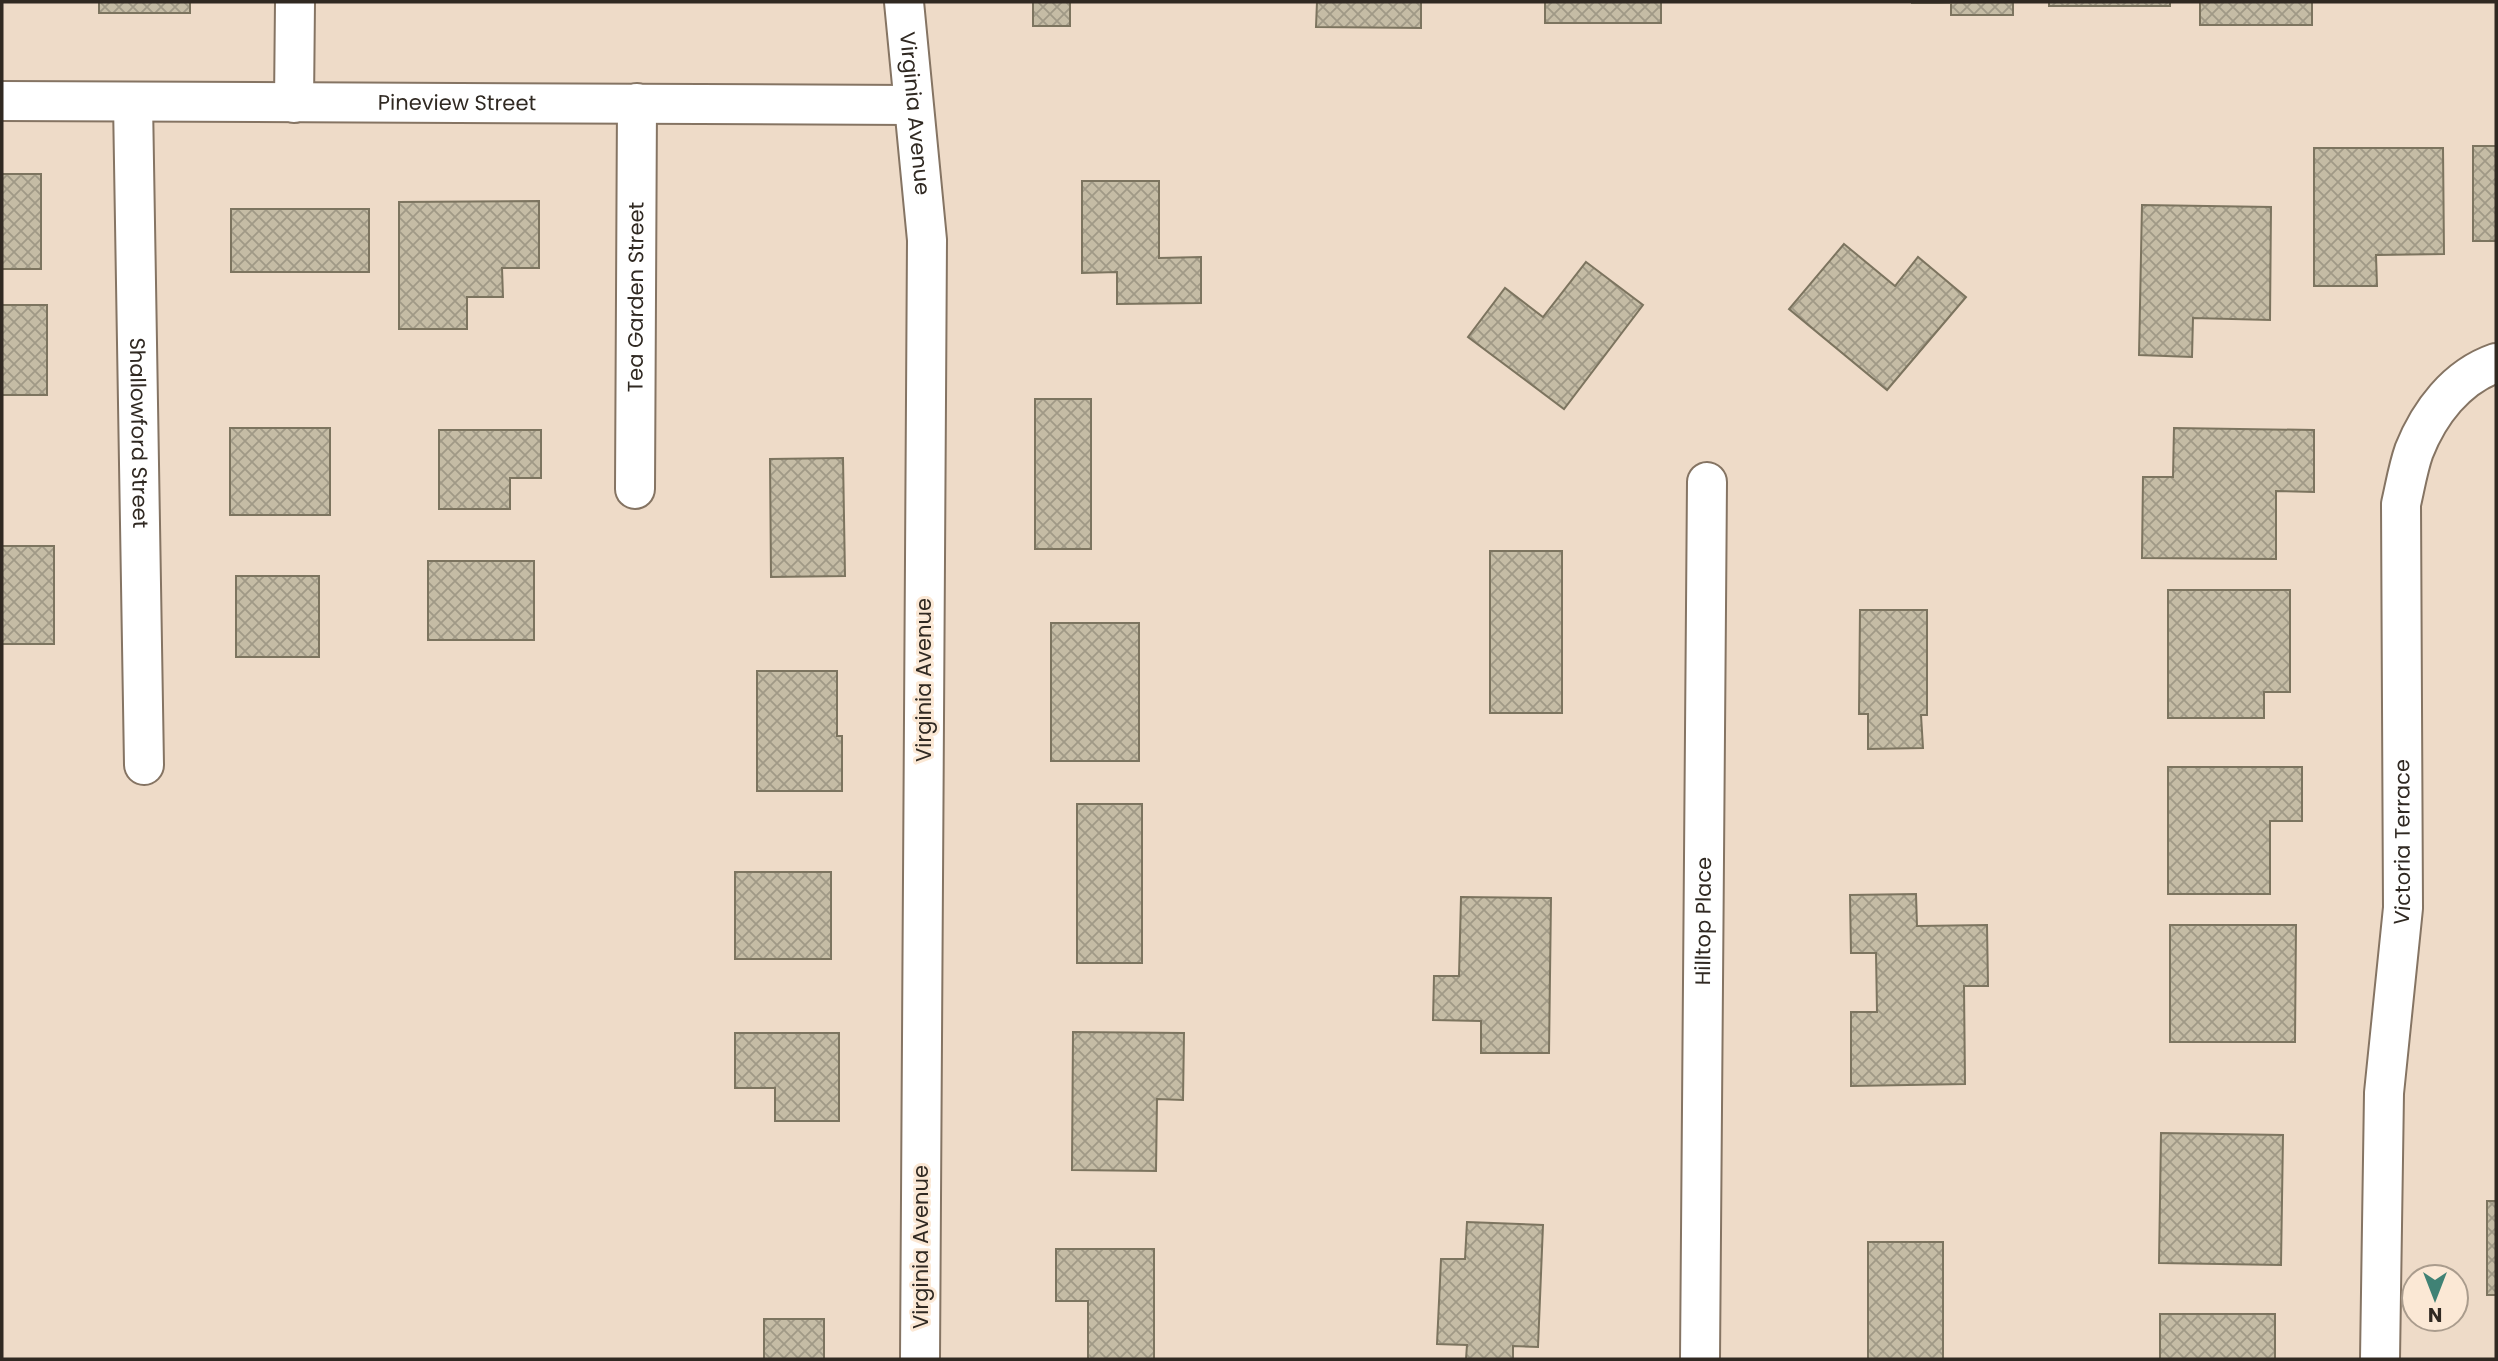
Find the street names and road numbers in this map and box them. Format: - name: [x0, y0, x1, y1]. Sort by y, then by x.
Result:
- street label: Virginia Avenue: [893, 30, 938, 196]
- street label: Pineview Street: [378, 88, 536, 117]
- street label: Tea Garden Street: [621, 202, 650, 392]
- street label: Shallowford Street: [123, 337, 155, 528]
- street label: Virginia Avenue: [909, 598, 938, 762]
- street label: Victoria Terrace: [2386, 759, 2417, 926]
- street label: Hilltop Place: [1688, 857, 1718, 985]
- street label: Virginia Avenue: [906, 1165, 935, 1329]

